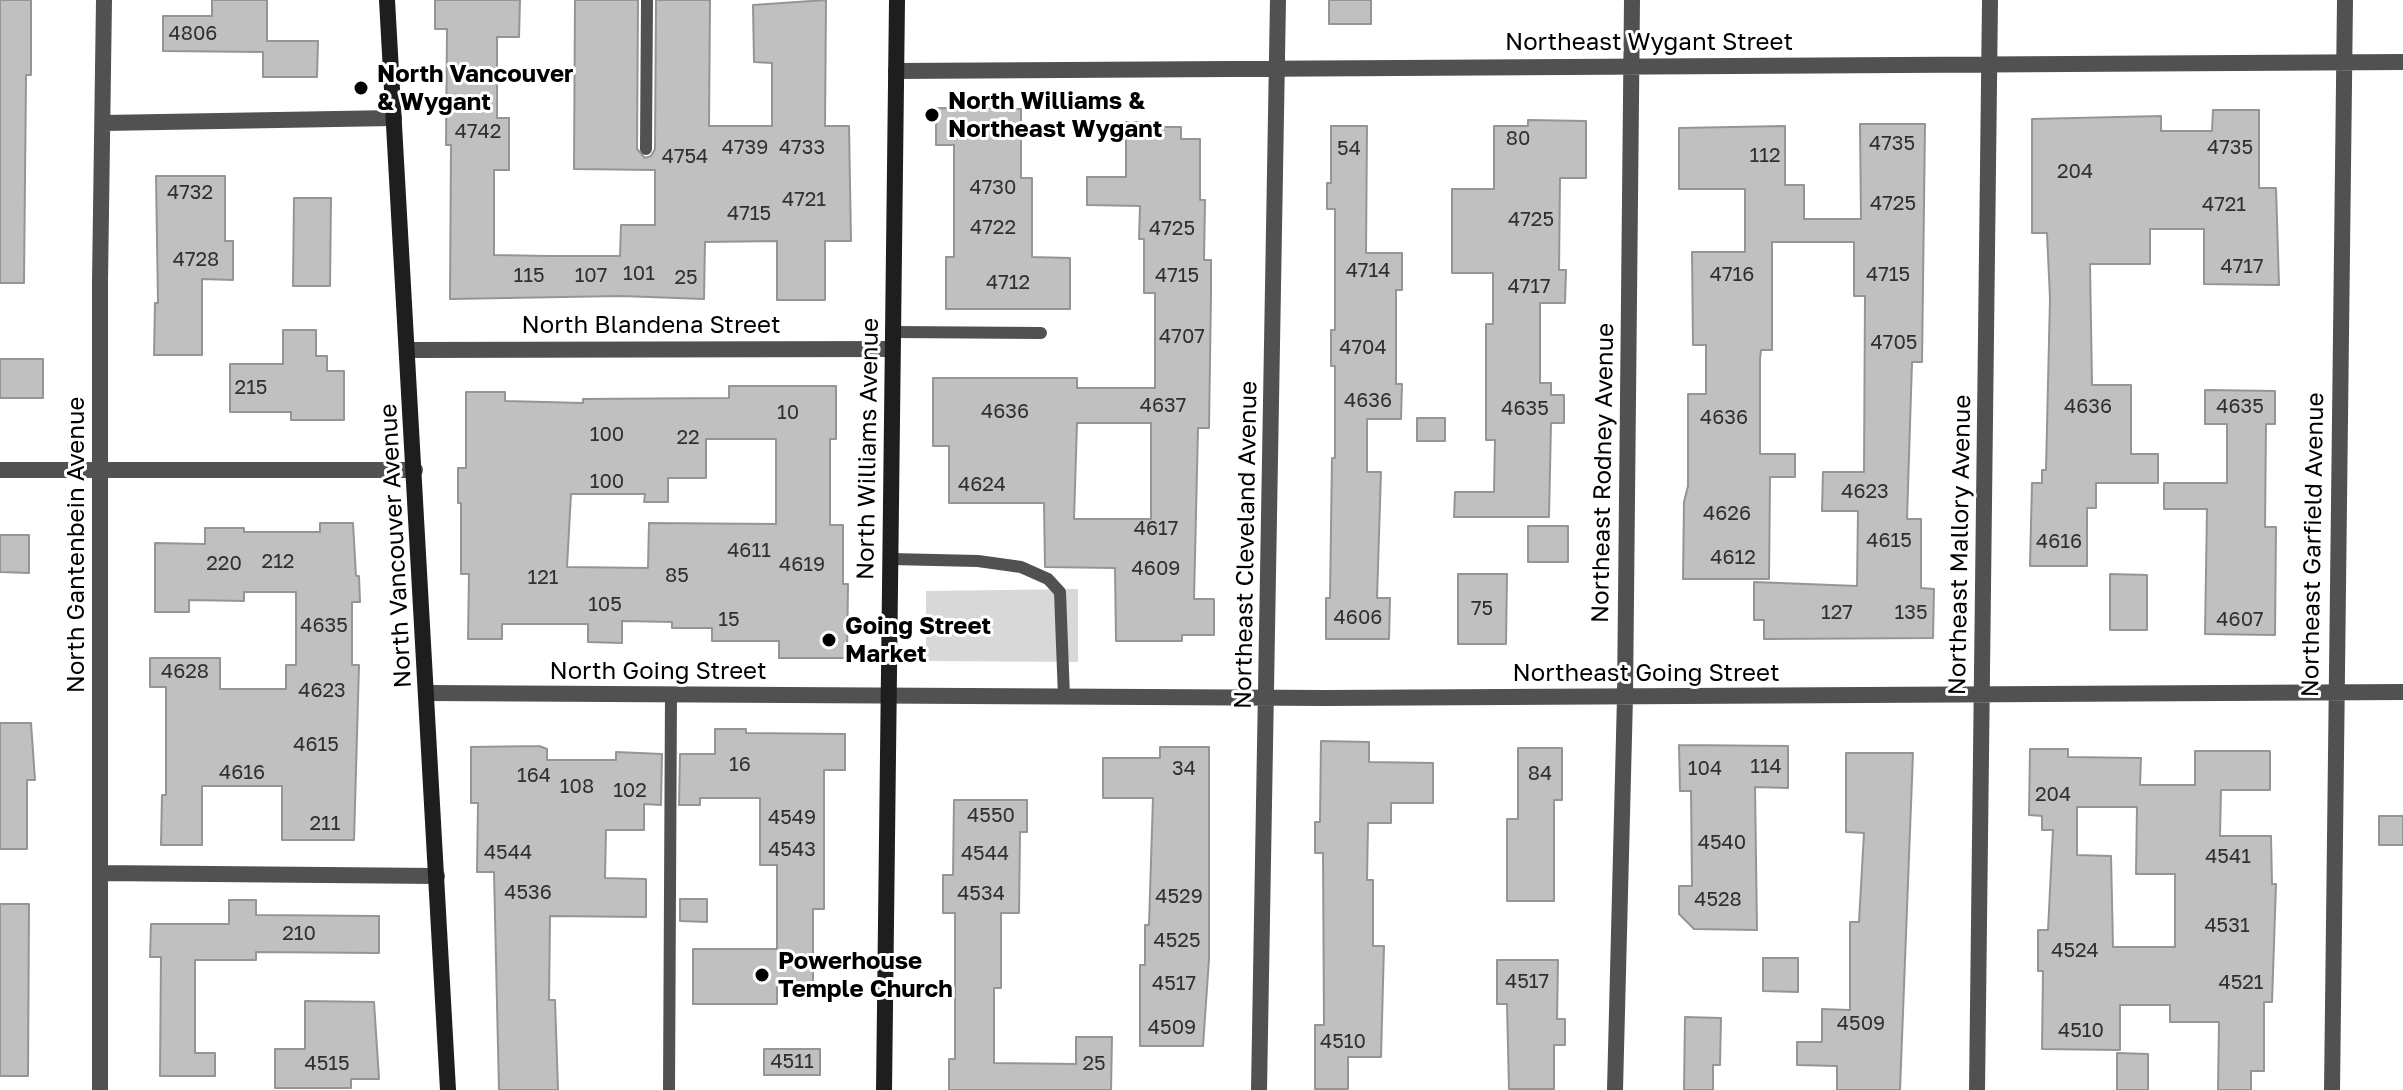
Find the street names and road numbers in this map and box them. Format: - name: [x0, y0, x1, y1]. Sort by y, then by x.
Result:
- street label: Northeast Wygant Street: [1505, 28, 1793, 56]
- street label: North Blandena Street: [522, 311, 780, 339]
- street label: North Williams Avenue: [851, 318, 885, 580]
- street label: Northeast Rodney Avenue: [1586, 323, 1620, 623]
- street label: Northeast Cleveland Avenue: [1229, 381, 1263, 709]
- street label: Northeast Garfield Avenue: [2296, 392, 2330, 698]
- street label: Northeast Mallory Avenue: [1943, 394, 1977, 696]
- street label: North Gantenbein Avenue: [62, 397, 90, 693]
- street label: North Vancouver Avenue: [374, 403, 418, 689]
- street label: North Going Street: [549, 657, 767, 685]
- street label: Northeast Going Street: [1513, 659, 1779, 687]

